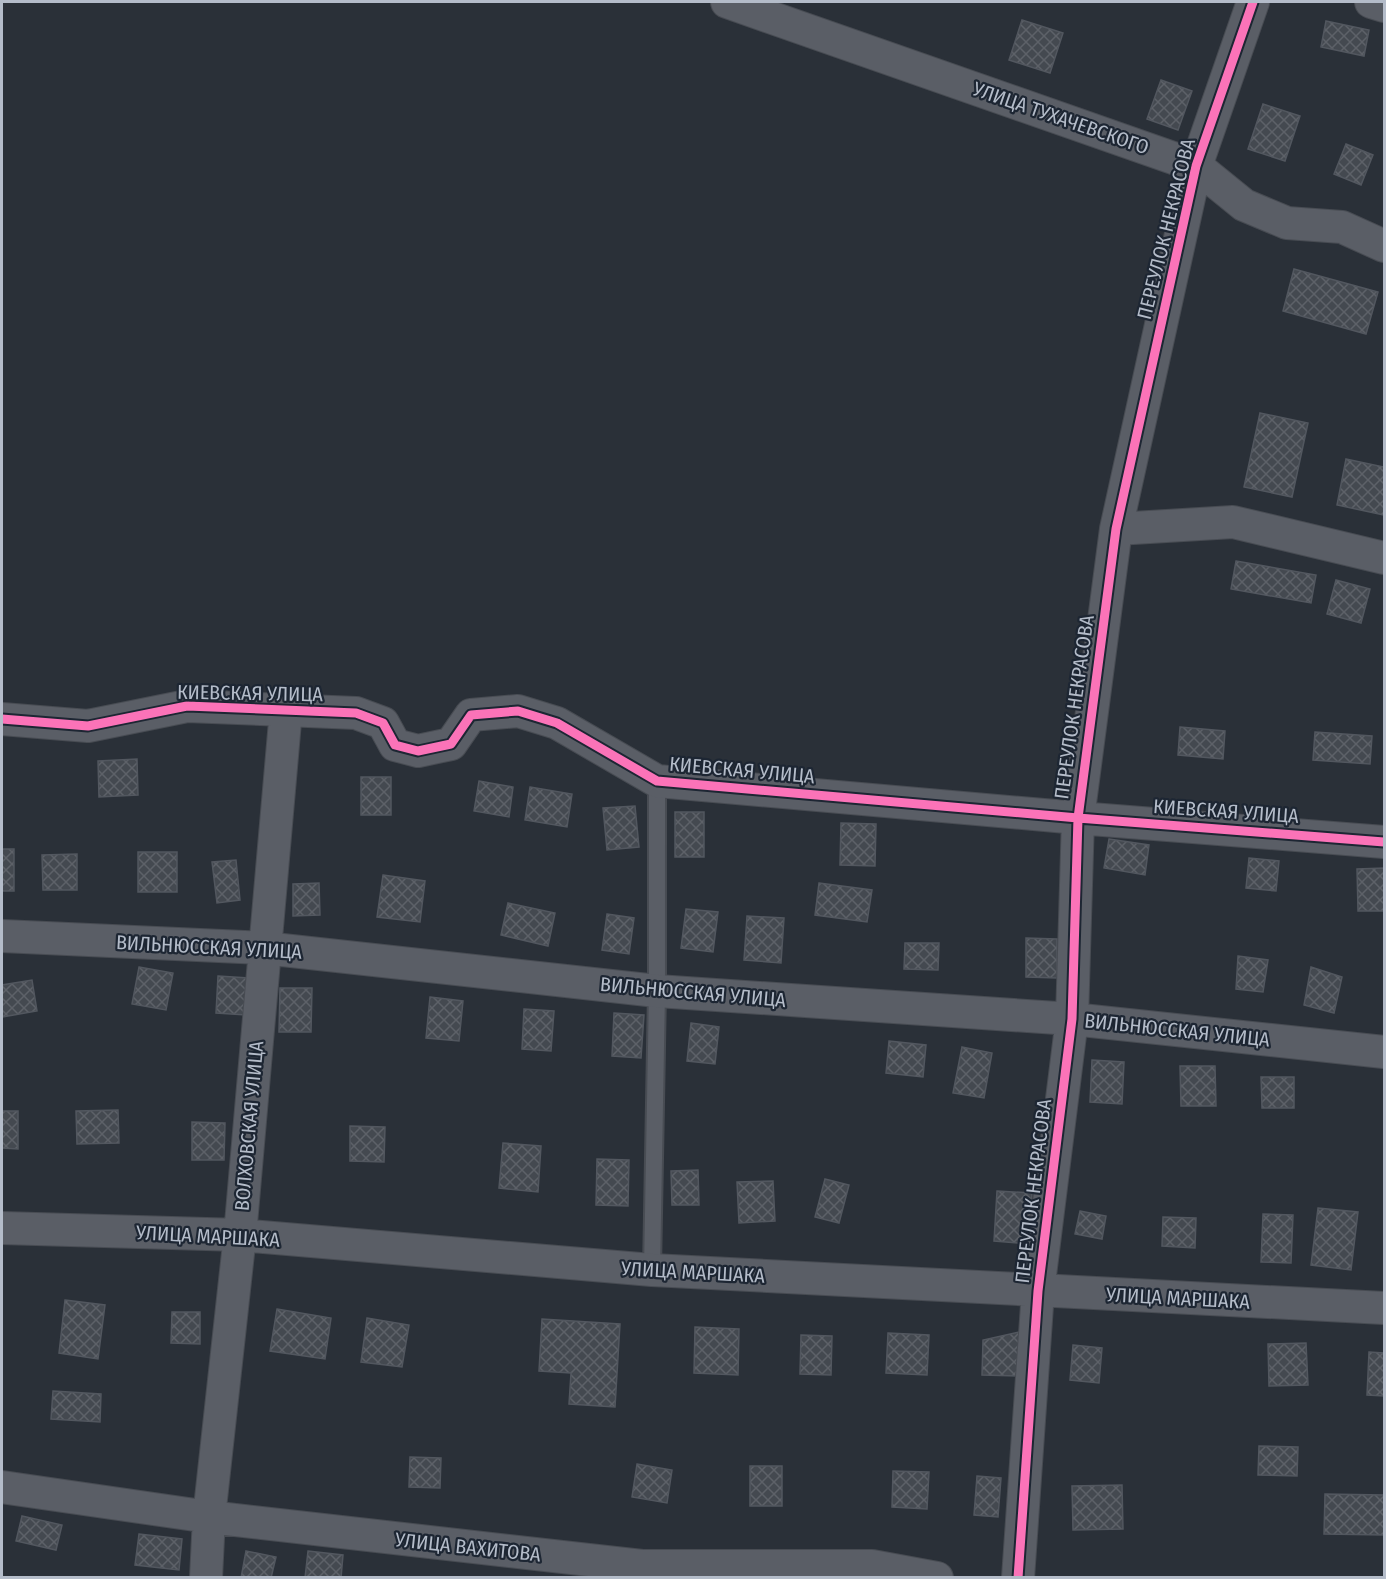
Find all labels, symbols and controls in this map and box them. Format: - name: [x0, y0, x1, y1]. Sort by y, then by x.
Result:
- street label: УЛИЦА ТУХАЧЕВСКОГО: [969, 76, 1152, 159]
- street label: ПЕРЕУЛОК НЕКРАСОВА: [1132, 136, 1200, 322]
- street label: ПЕРЕУЛОК НЕКРАСОВА: [1049, 613, 1099, 801]
- street label: КИЕВСКАЯ УЛИЦА: [177, 680, 324, 706]
- street label: КИЕВСКАЯ УЛИЦА: [668, 752, 816, 788]
- street label: КИЕВСКАЯ УЛИЦА: [1152, 794, 1300, 828]
- street label: ВИЛЬНЮССКАЯ УЛИЦА: [115, 930, 303, 964]
- street label: ВИЛЬНЮССКАЯ УЛИЦА: [599, 972, 787, 1012]
- street label: ВИЛЬНЮССКАЯ УЛИЦА: [1083, 1008, 1271, 1052]
- street label: ВОЛХОВСКАЯ УЛИЦА: [230, 1039, 268, 1212]
- street label: ПЕРЕУЛОК НЕКРАСОВА: [1010, 1097, 1056, 1285]
- street label: УЛИЦА МАРШАКА: [135, 1220, 281, 1252]
- street label: УЛИЦА МАРШАКА: [620, 1256, 766, 1288]
- street label: УЛИЦА МАРШАКА: [1105, 1282, 1251, 1314]
- street label: УЛИЦА ВАХИТОВА: [393, 1527, 542, 1567]

